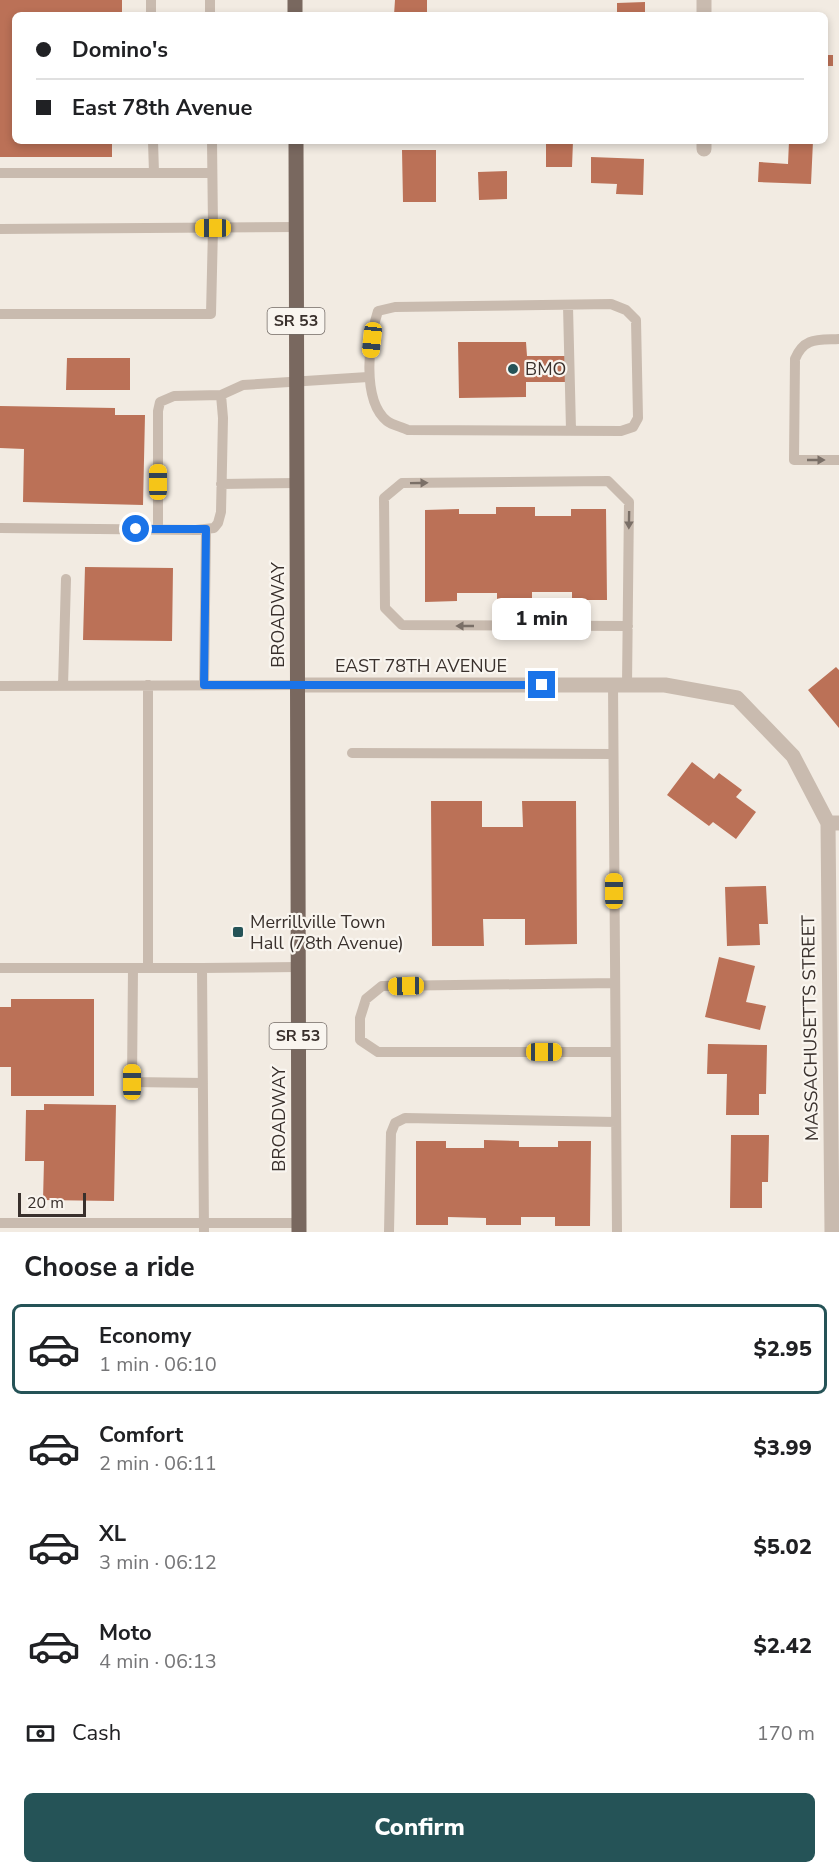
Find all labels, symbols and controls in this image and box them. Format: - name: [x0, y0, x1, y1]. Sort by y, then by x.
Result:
- text: Domino's: [72, 35, 168, 65]
- text: East 78th Avenue: [72, 93, 252, 123]
- car: [195, 219, 231, 237]
- road number: SR 53: [268, 308, 324, 334]
- car: [361, 321, 383, 359]
- place label: BMO: [525, 357, 566, 381]
- marker: BMO: [506, 362, 520, 376]
- one-way arrow: [807, 455, 826, 465]
- car: [149, 464, 167, 500]
- one-way arrow: [409, 478, 428, 488]
- one-way arrow: [624, 511, 634, 530]
- route start: [122, 515, 149, 542]
- street label: BROADWAY: [266, 562, 290, 668]
- callout: 1 min: [492, 598, 592, 640]
- text: 1 min: [515, 605, 568, 632]
- one-way arrow: [455, 621, 474, 630]
- street label: EAST 78TH AVENUE: [335, 654, 507, 678]
- route end: [528, 671, 555, 698]
- car: [605, 873, 623, 909]
- place label: Merrillville Town Hall (78th Avenue): [250, 910, 404, 955]
- street label: MASSACHUSETTS STREET: [796, 915, 824, 1141]
- marker: Merrillville Town Hall (78th Avenue): [231, 925, 245, 939]
- car: [388, 977, 424, 995]
- road number: SR 53: [270, 1023, 326, 1049]
- car: [526, 1043, 562, 1061]
- car: [123, 1064, 141, 1100]
- street label: BROADWAY: [267, 1066, 291, 1172]
- scale bar: [18, 1190, 86, 1218]
- text: 20 m: [27, 1192, 64, 1214]
- text: Choose a ride: [24, 1249, 195, 1286]
- text: Economy: [99, 1321, 191, 1351]
- icon: car: [27, 1322, 81, 1376]
- text: $2.95: [753, 1334, 812, 1364]
- text: 1 min · 06:10: [99, 1351, 217, 1378]
- text: Comfort: [99, 1420, 183, 1450]
- icon: car: [27, 1421, 81, 1475]
- text: $3.99: [753, 1433, 812, 1463]
- text: 2 min · 06:11: [99, 1450, 217, 1477]
- text: XL: [99, 1519, 126, 1549]
- icon: car: [27, 1520, 81, 1574]
- text: $5.02: [753, 1532, 812, 1562]
- text: 3 min · 06:12: [99, 1549, 217, 1576]
- text: Moto: [99, 1618, 152, 1648]
- icon: car: [27, 1619, 81, 1673]
- text: $2.42: [753, 1631, 812, 1661]
- text: 4 min · 06:13: [99, 1648, 217, 1675]
- icon: cash: [24, 1717, 57, 1750]
- text: Cash: [72, 1718, 121, 1748]
- text: 170 m: [757, 1720, 815, 1747]
- button: Confirm: [24, 1793, 815, 1862]

